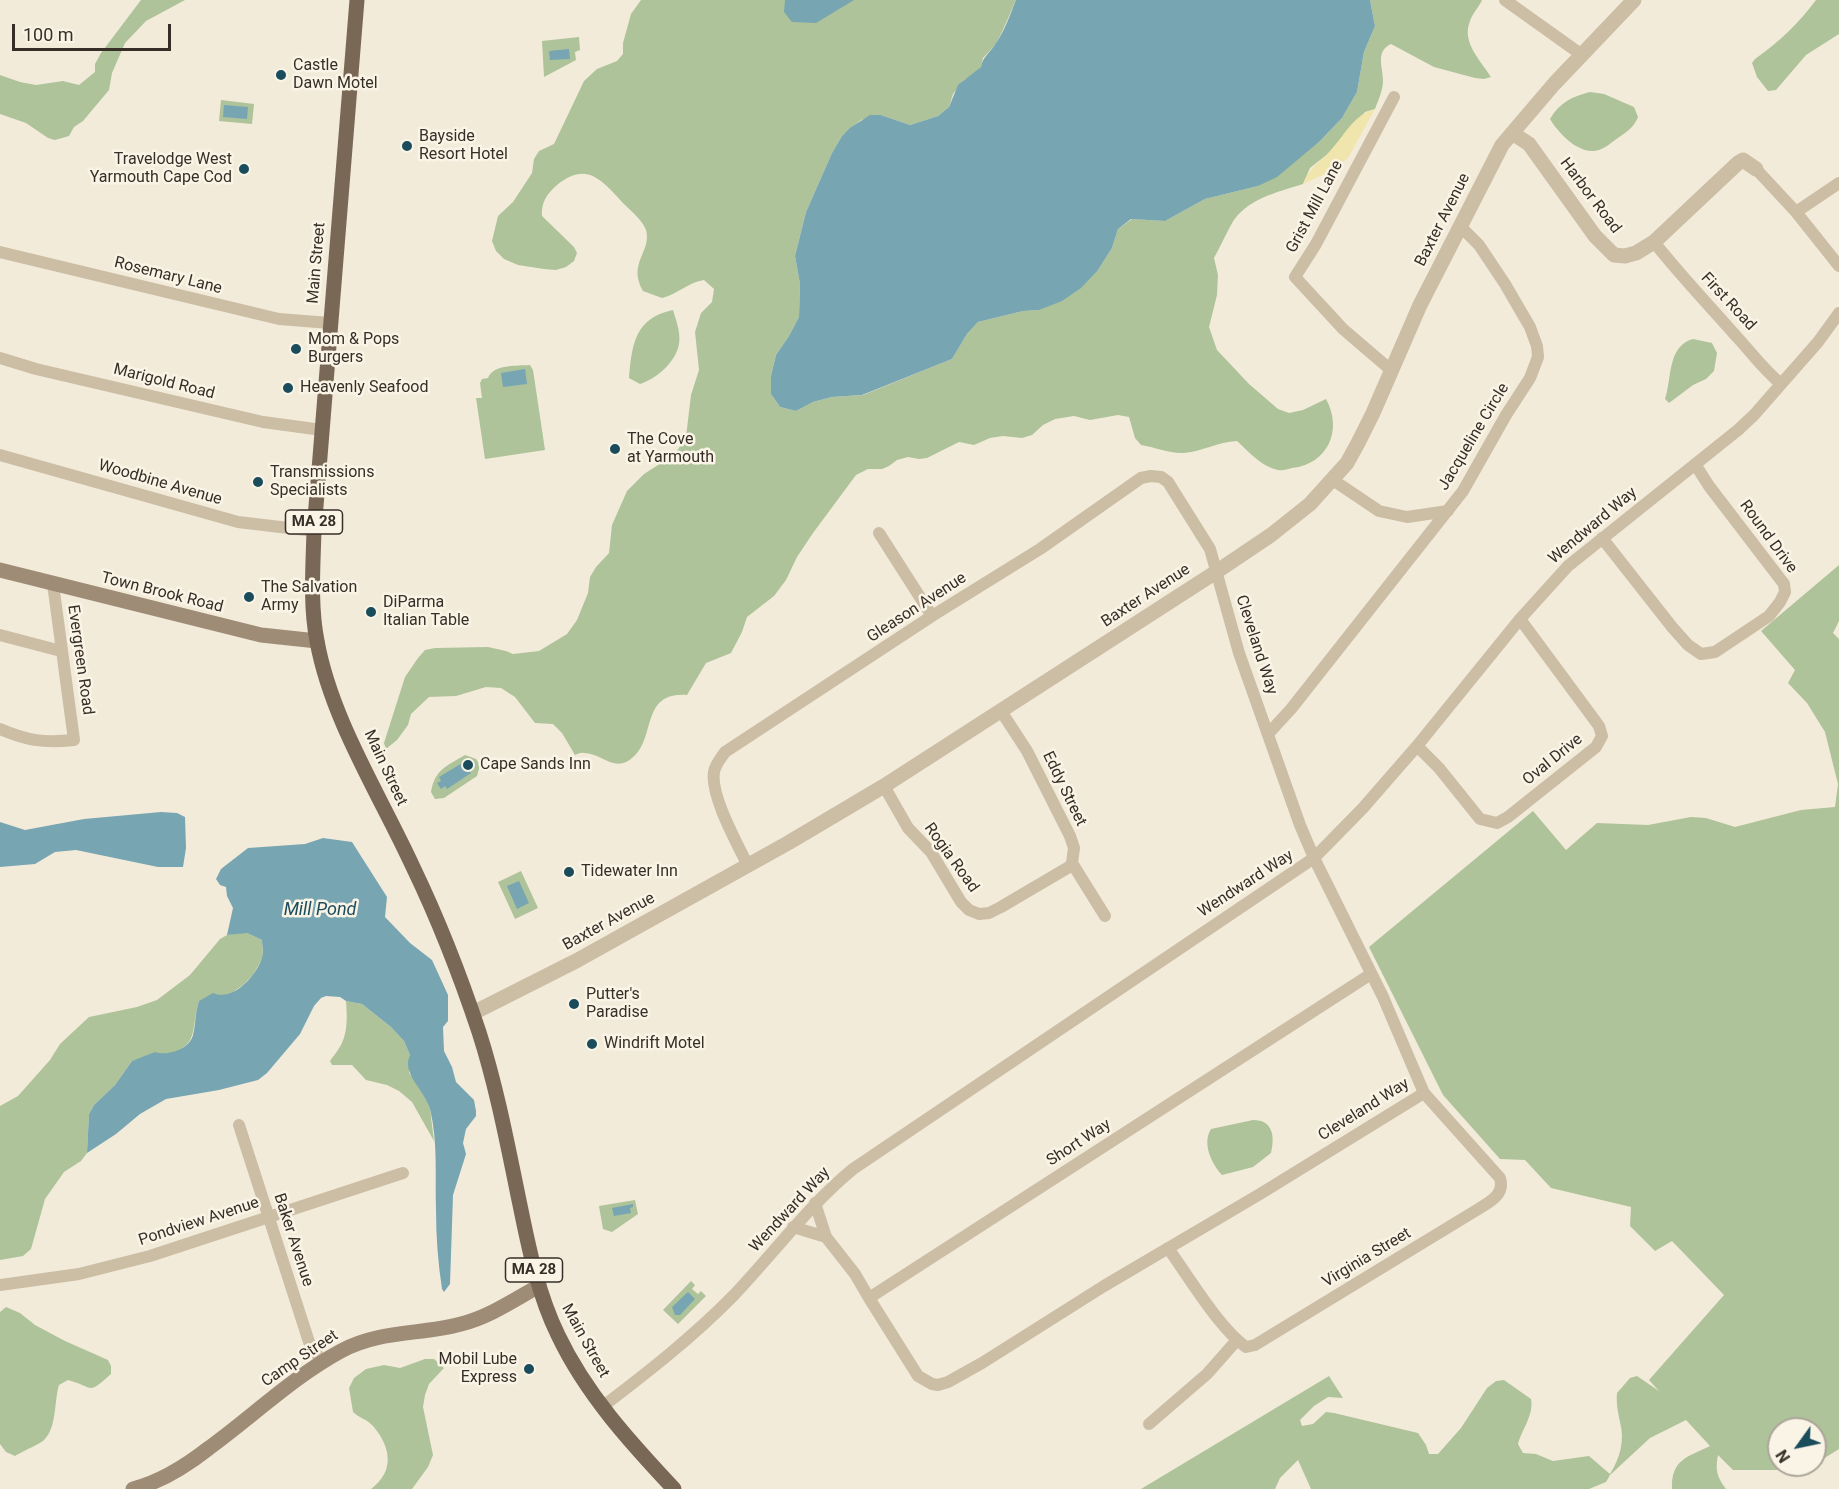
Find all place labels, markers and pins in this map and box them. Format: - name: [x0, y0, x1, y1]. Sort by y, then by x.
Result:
- place label: Castle Dawn Motel: [293, 56, 378, 94]
- marker: Castle Dawn Motel: [274, 68, 288, 82]
- place label: Bayside Resort Hotel: [419, 127, 508, 165]
- marker: Bayside Resort Hotel: [400, 139, 414, 153]
- place label: Travelodge West Yarmouth Cape Cod: [90, 150, 232, 188]
- marker: Travelodge West Yarmouth Cape Cod: [237, 162, 251, 176]
- place label: Mom & Pops Burgers: [308, 330, 399, 368]
- marker: Mom & Pops Burgers: [289, 342, 303, 356]
- place label: Heavenly Seafood: [300, 378, 428, 398]
- marker: Heavenly Seafood: [281, 381, 295, 395]
- place label: The Cove at Yarmouth: [627, 430, 714, 468]
- marker: The Cove at Yarmouth: [608, 442, 622, 456]
- place label: Transmissions Specialists: [270, 463, 374, 501]
- marker: Transmissions Specialists: [251, 475, 265, 489]
- place label: The Salvation Army: [261, 578, 357, 616]
- marker: The Salvation Army: [242, 590, 256, 604]
- place label: DiParma Italian Table: [383, 593, 469, 631]
- marker: DiParma Italian Table: [364, 605, 378, 619]
- place label: Cape Sands Inn: [480, 755, 591, 775]
- marker: Cape Sands Inn: [461, 758, 475, 772]
- place label: Tidewater Inn: [581, 862, 678, 882]
- marker: Tidewater Inn: [562, 865, 576, 879]
- place label: Putter's Paradise: [586, 985, 648, 1023]
- marker: Putter's Paradise: [567, 997, 581, 1011]
- place label: Windrift Motel: [604, 1034, 705, 1054]
- marker: Windrift Motel: [585, 1037, 599, 1051]
- place label: Mobil Lube Express: [439, 1350, 517, 1388]
- marker: Mobil Lube Express: [522, 1362, 536, 1376]

